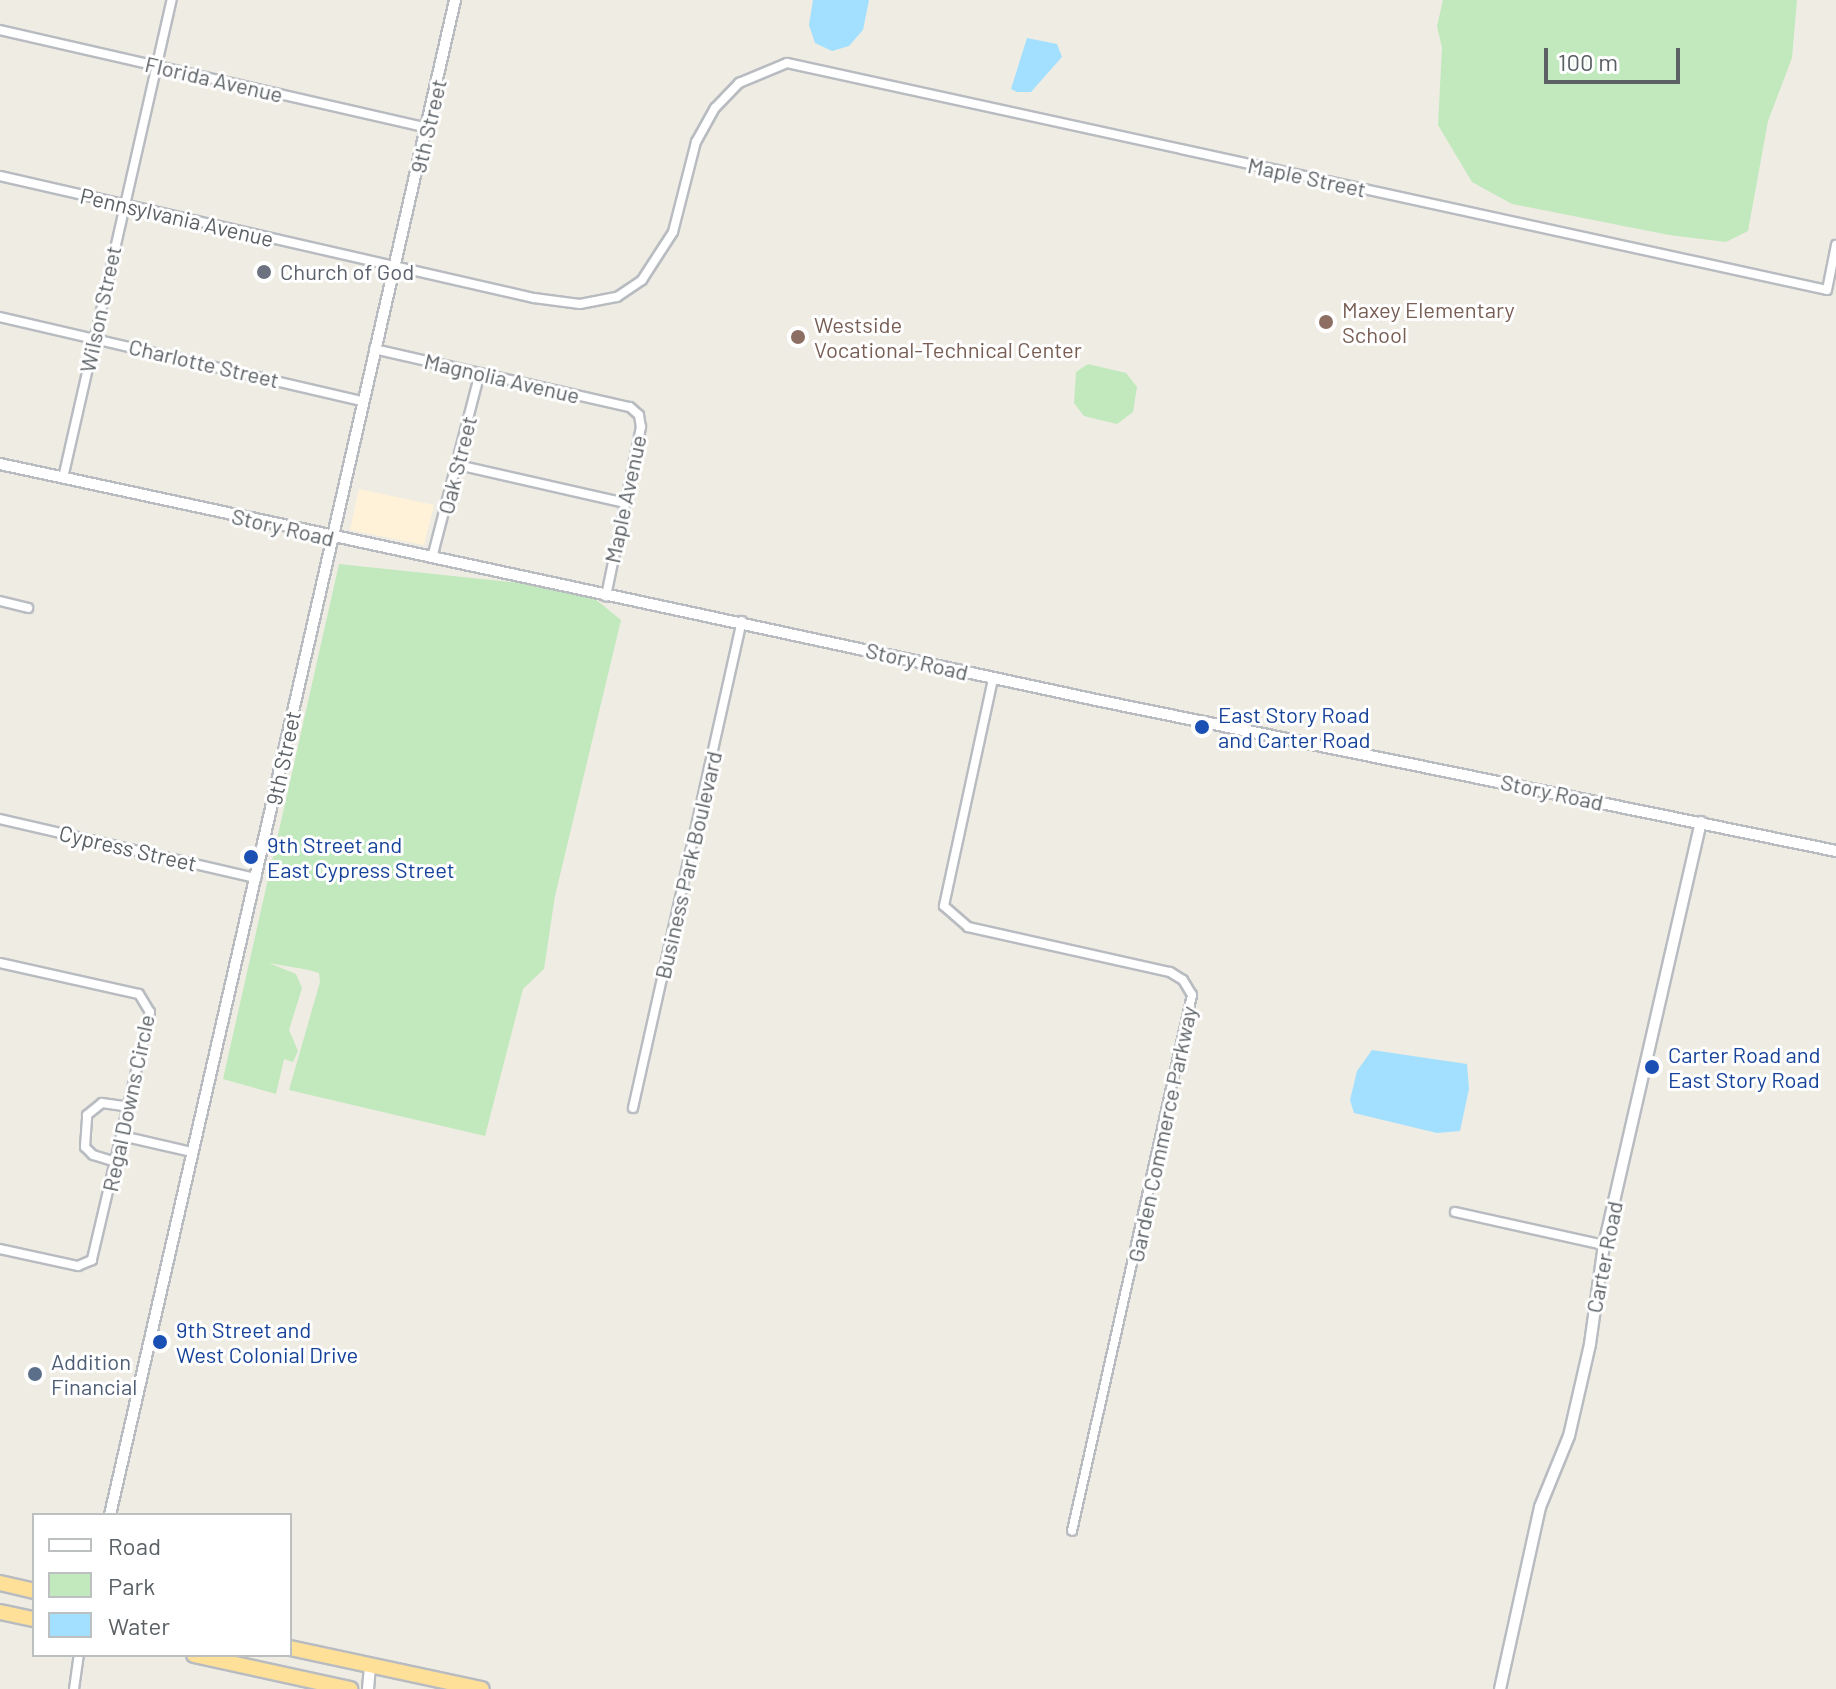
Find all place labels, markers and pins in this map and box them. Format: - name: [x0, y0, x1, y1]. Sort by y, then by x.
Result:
- place label: Church of God: [280, 259, 414, 285]
- marker: Church of God: [255, 263, 273, 281]
- place label: Maxey Elementary School: [1342, 296, 1515, 348]
- place label: Westside Vocational-Technical Center: [814, 311, 1082, 362]
- marker: Maxey Elementary School: [1317, 313, 1335, 331]
- marker: Westside Vocational-Technical Center: [789, 328, 807, 346]
- place label: East Story Road and Carter Road: [1218, 701, 1371, 752]
- marker: East Story Road and Carter Road: [1193, 718, 1211, 736]
- place label: 9th Street and East Cypress Street: [267, 831, 455, 882]
- marker: 9th Street and East Cypress Street: [242, 848, 260, 866]
- place label: Carter Road and East Story Road: [1668, 1041, 1821, 1092]
- marker: Carter Road and East Story Road: [1643, 1058, 1661, 1076]
- place label: 9th Street and West Colonial Drive: [176, 1316, 358, 1368]
- marker: 9th Street and West Colonial Drive: [151, 1333, 169, 1351]
- place label: Addition Financial: [51, 1348, 137, 1400]
- marker: Addition Financial: [26, 1365, 44, 1383]

